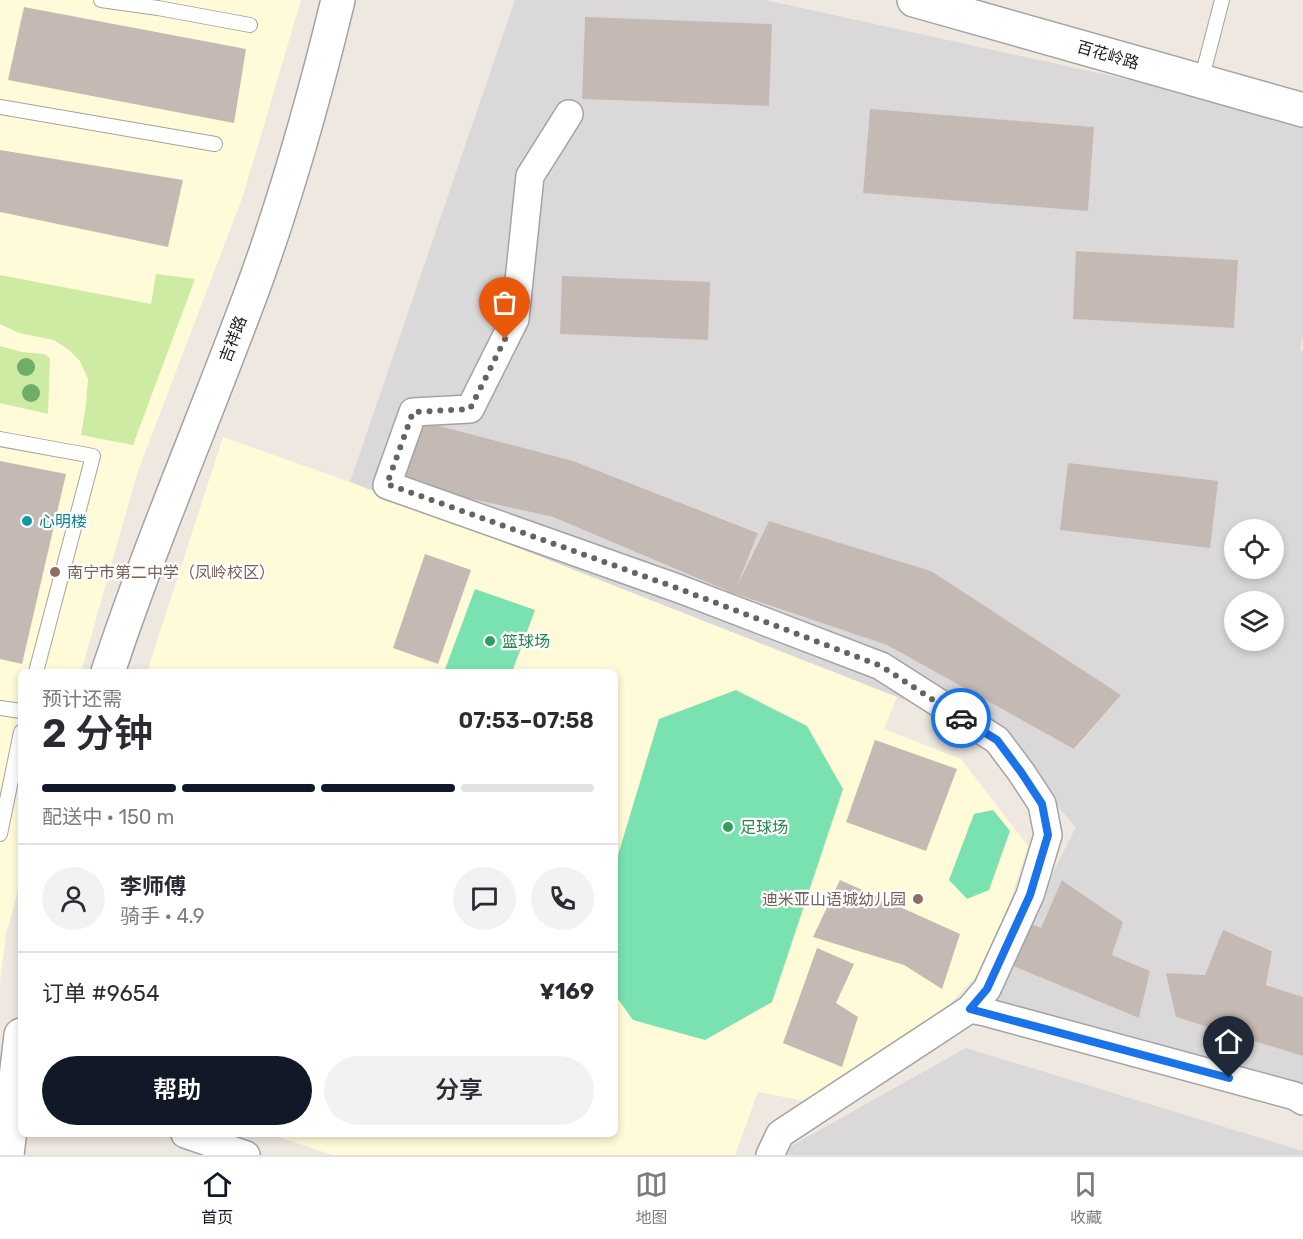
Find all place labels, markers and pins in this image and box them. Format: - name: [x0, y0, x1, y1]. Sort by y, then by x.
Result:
- pin: [479, 277, 530, 339]
- place label: 心明楼: [39, 512, 87, 531]
- marker: 心明楼: [20, 514, 34, 528]
- place label: 南宁市第二中学（凤岭校区）: [67, 563, 275, 582]
- marker: 南宁市第二中学（凤岭校区）: [48, 565, 62, 579]
- place label: 篮球场: [502, 632, 550, 651]
- marker: 篮球场: [483, 634, 497, 648]
- place label: 足球场: [740, 818, 788, 837]
- marker: 足球场: [721, 820, 735, 834]
- place label: 迪米亚山语城幼儿园: [762, 890, 906, 909]
- marker: 迪米亚山语城幼儿园: [911, 892, 925, 906]
- pin: [1203, 1016, 1254, 1078]

